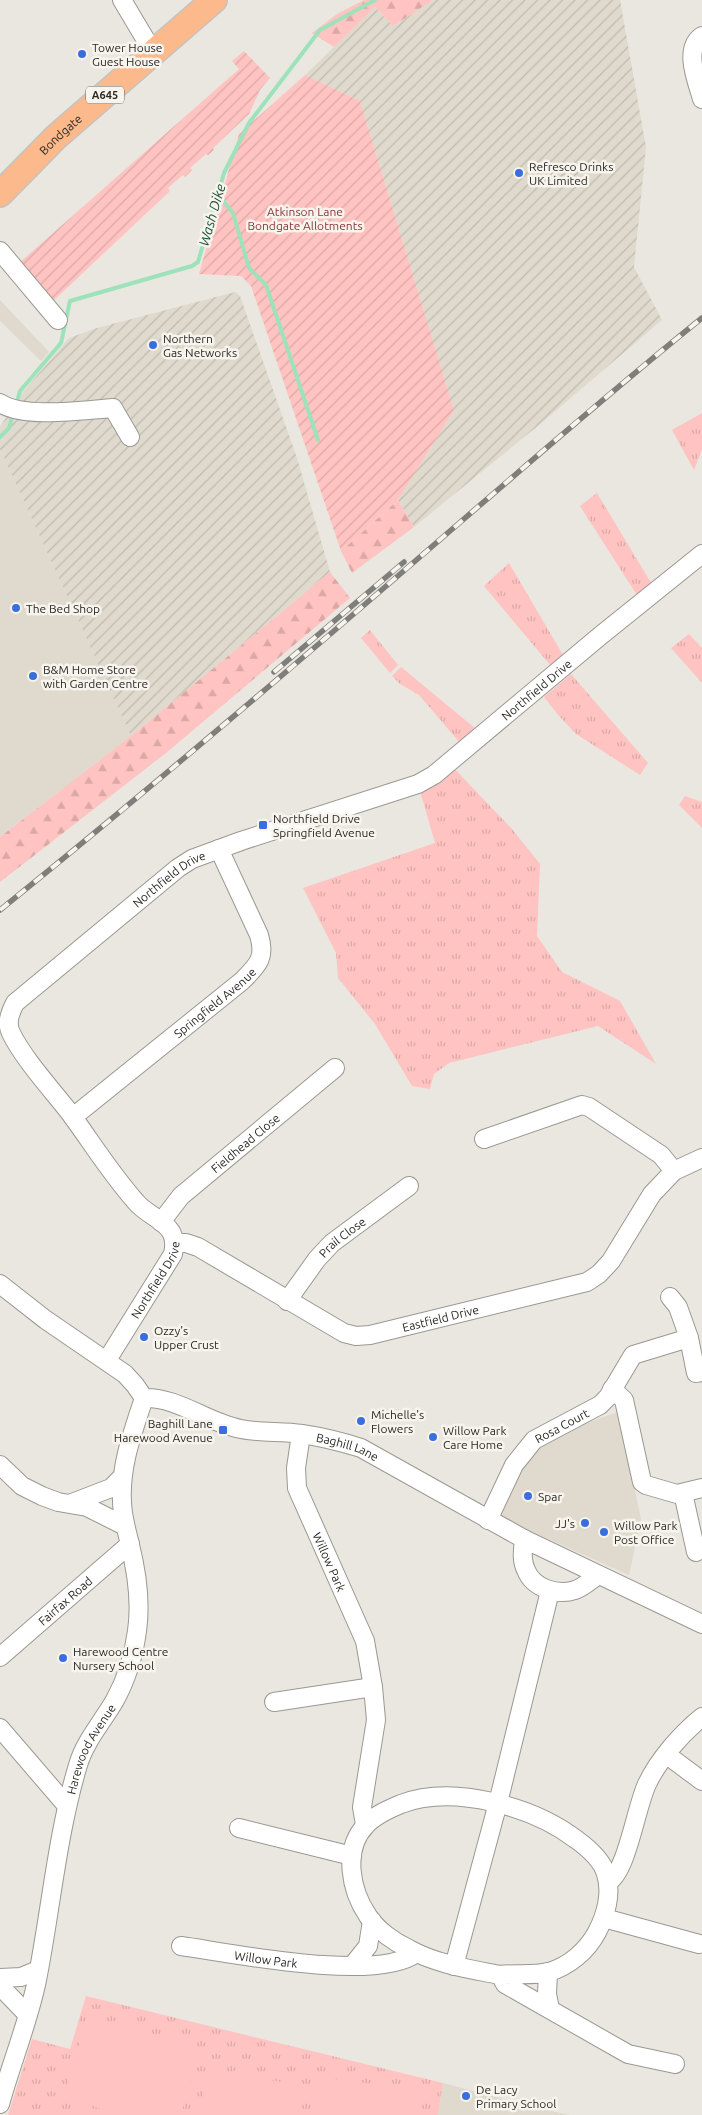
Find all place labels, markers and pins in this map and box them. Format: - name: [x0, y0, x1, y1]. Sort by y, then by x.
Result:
- place label: Tower House Guest House: [92, 41, 162, 68]
- marker: Tower House Guest House: [76, 48, 88, 60]
- place label: Refresco Drinks UK Limited: [529, 160, 613, 187]
- marker: Refresco Drinks UK Limited: [513, 167, 525, 179]
- place label: Northern Gas Networks: [163, 332, 237, 359]
- marker: Northern Gas Networks: [147, 339, 159, 351]
- marker: The Bed Shop: [10, 602, 22, 614]
- place label: The Bed Shop: [26, 602, 100, 615]
- place label: B&M Home Store with Garden Centre: [43, 663, 148, 690]
- marker: B&M Home Store with Garden Centre: [27, 670, 39, 682]
- place label: Northfield Drive Springfield Avenue: [273, 812, 375, 839]
- marker: Northfield Drive Springfield Avenue: [257, 819, 269, 831]
- place label: Ozzy's Upper Crust: [154, 1324, 219, 1351]
- marker: Ozzy's Upper Crust: [138, 1331, 150, 1343]
- place label: Michelle's Flowers: [371, 1408, 424, 1435]
- marker: Michelle's Flowers: [355, 1415, 367, 1427]
- place label: Baghill Lane Harewood Avenue: [114, 1417, 213, 1444]
- marker: Baghill Lane Harewood Avenue: [217, 1424, 229, 1436]
- place label: Willow Park Care Home: [443, 1424, 506, 1451]
- marker: Willow Park Care Home: [427, 1431, 439, 1443]
- marker: Spar: [522, 1490, 534, 1502]
- place label: Spar: [538, 1490, 562, 1503]
- place label: JJ's: [555, 1517, 575, 1530]
- marker: JJ's: [579, 1517, 591, 1529]
- place label: Willow Park Post Office: [614, 1519, 677, 1546]
- marker: Willow Park Post Office: [598, 1526, 610, 1538]
- place label: Harewood Centre Nursery School: [73, 1645, 169, 1672]
- marker: Harewood Centre Nursery School: [57, 1652, 69, 1664]
- place label: De Lacy Primary School: [476, 2083, 556, 2110]
- marker: De Lacy Primary School: [460, 2090, 472, 2102]

